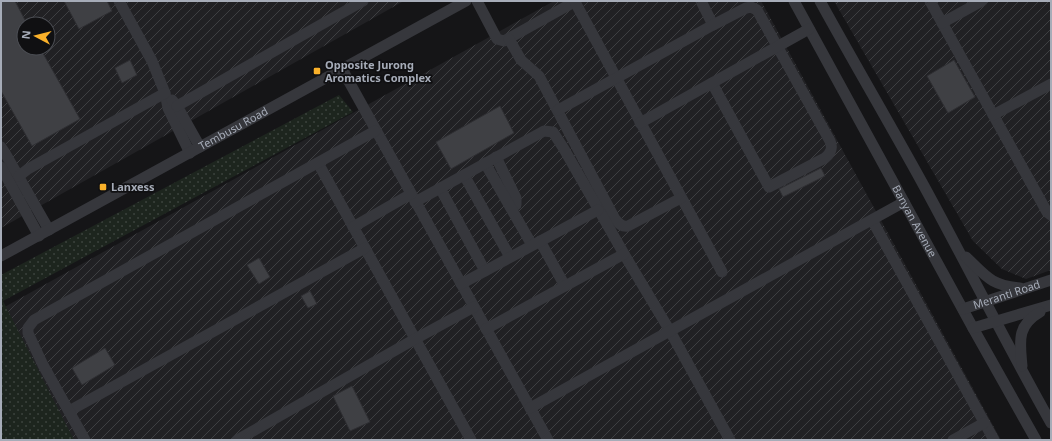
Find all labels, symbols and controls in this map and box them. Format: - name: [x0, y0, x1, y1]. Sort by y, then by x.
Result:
- north arrow: [16, 16, 56, 56]
- text: N: [18, 29, 34, 40]
- place label: Opposite Jurong Aromatics Complex: [325, 57, 432, 85]
- marker: Opposite Jurong Aromatics Complex: [312, 66, 322, 76]
- street label: Tembusu Road: [196, 103, 270, 153]
- place label: Lanxess: [111, 179, 155, 194]
- marker: Lanxess: [98, 182, 108, 192]
- street label: Banyan Avenue: [889, 182, 941, 260]
- street label: Meranti Road: [971, 276, 1042, 312]

